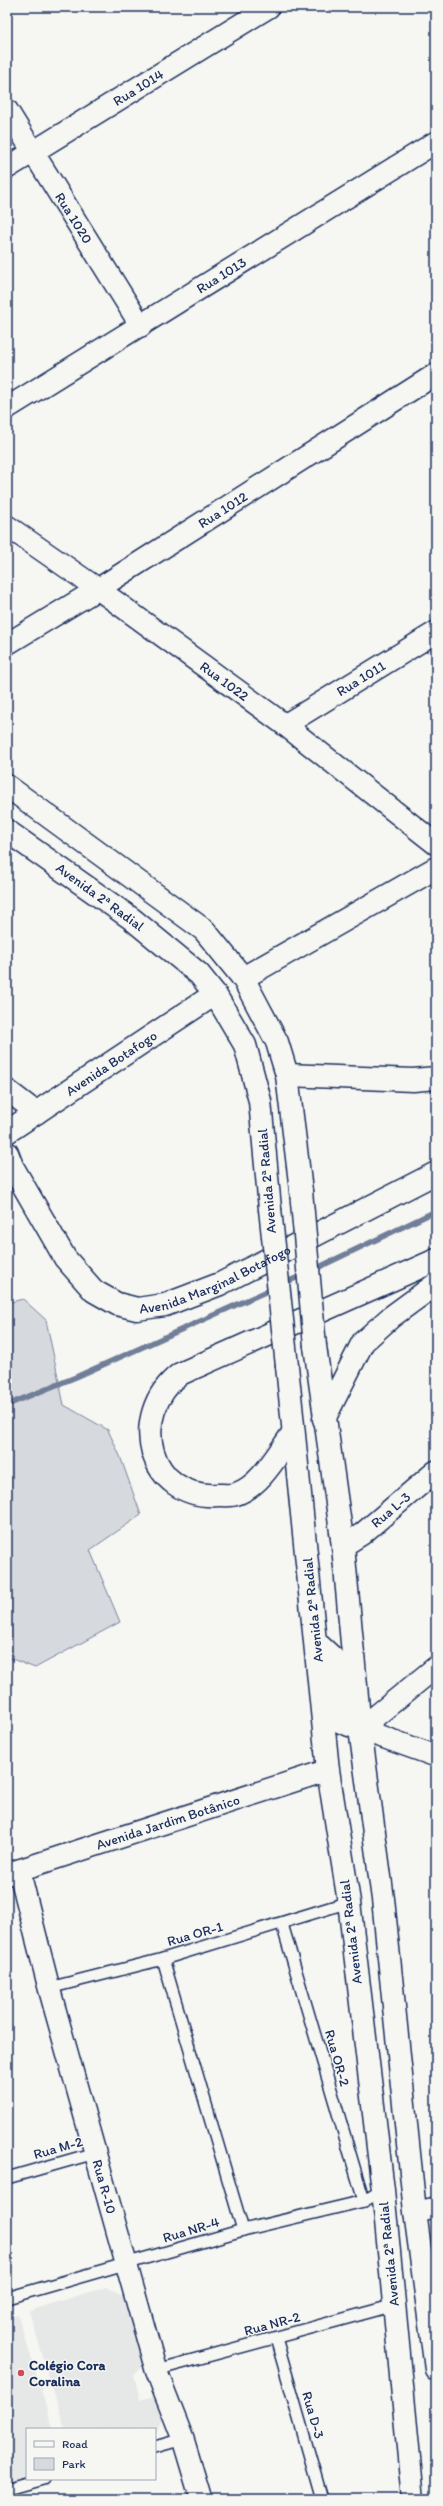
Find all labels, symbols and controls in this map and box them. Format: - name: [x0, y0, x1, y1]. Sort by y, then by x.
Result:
- street label: Rua 1014: [110, 65, 167, 109]
- street label: Rua 1020: [52, 189, 96, 247]
- street label: Rua 1013: [193, 253, 250, 297]
- street label: Rua 1012: [195, 487, 251, 532]
- street label: Rua 1011: [333, 657, 389, 700]
- street label: Rua 1022: [197, 658, 253, 705]
- street label: Avenida 2ª Radial: [53, 859, 147, 935]
- street label: Avenida Botafogo: [62, 1026, 160, 1099]
- street label: Avenida 2ª Radial: [254, 1128, 280, 1234]
- street label: Avenida Marginal Botafogo: [138, 1241, 294, 1317]
- street label: Rua L-3: [367, 1488, 414, 1531]
- street label: Avenida 2ª Radial: [299, 1557, 327, 1663]
- street label: Avenida Jardim Botânico: [94, 1791, 242, 1853]
- street label: Avenida 2ª Radial: [336, 1879, 366, 1985]
- street label: Rua OR-1: [165, 1918, 225, 1950]
- street label: Rua OR-2: [321, 2028, 353, 2089]
- street label: Rua M-2: [31, 2133, 85, 2163]
- street label: Rua R-10: [89, 2157, 120, 2216]
- street label: Avenida 2ª Radial: [375, 2201, 403, 2307]
- street label: Rua NR-4: [161, 2213, 222, 2247]
- street label: Rua NR-2: [242, 2308, 302, 2340]
- place label: Colégio Cora Coralina: [29, 2357, 105, 2390]
- marker: Colégio Cora Coralina: [16, 2368, 26, 2378]
- street label: Rua D-3: [298, 2389, 328, 2441]
- legend: [26, 2428, 156, 2480]
- text: Road: [62, 2437, 88, 2451]
- text: Park: [62, 2457, 86, 2471]

